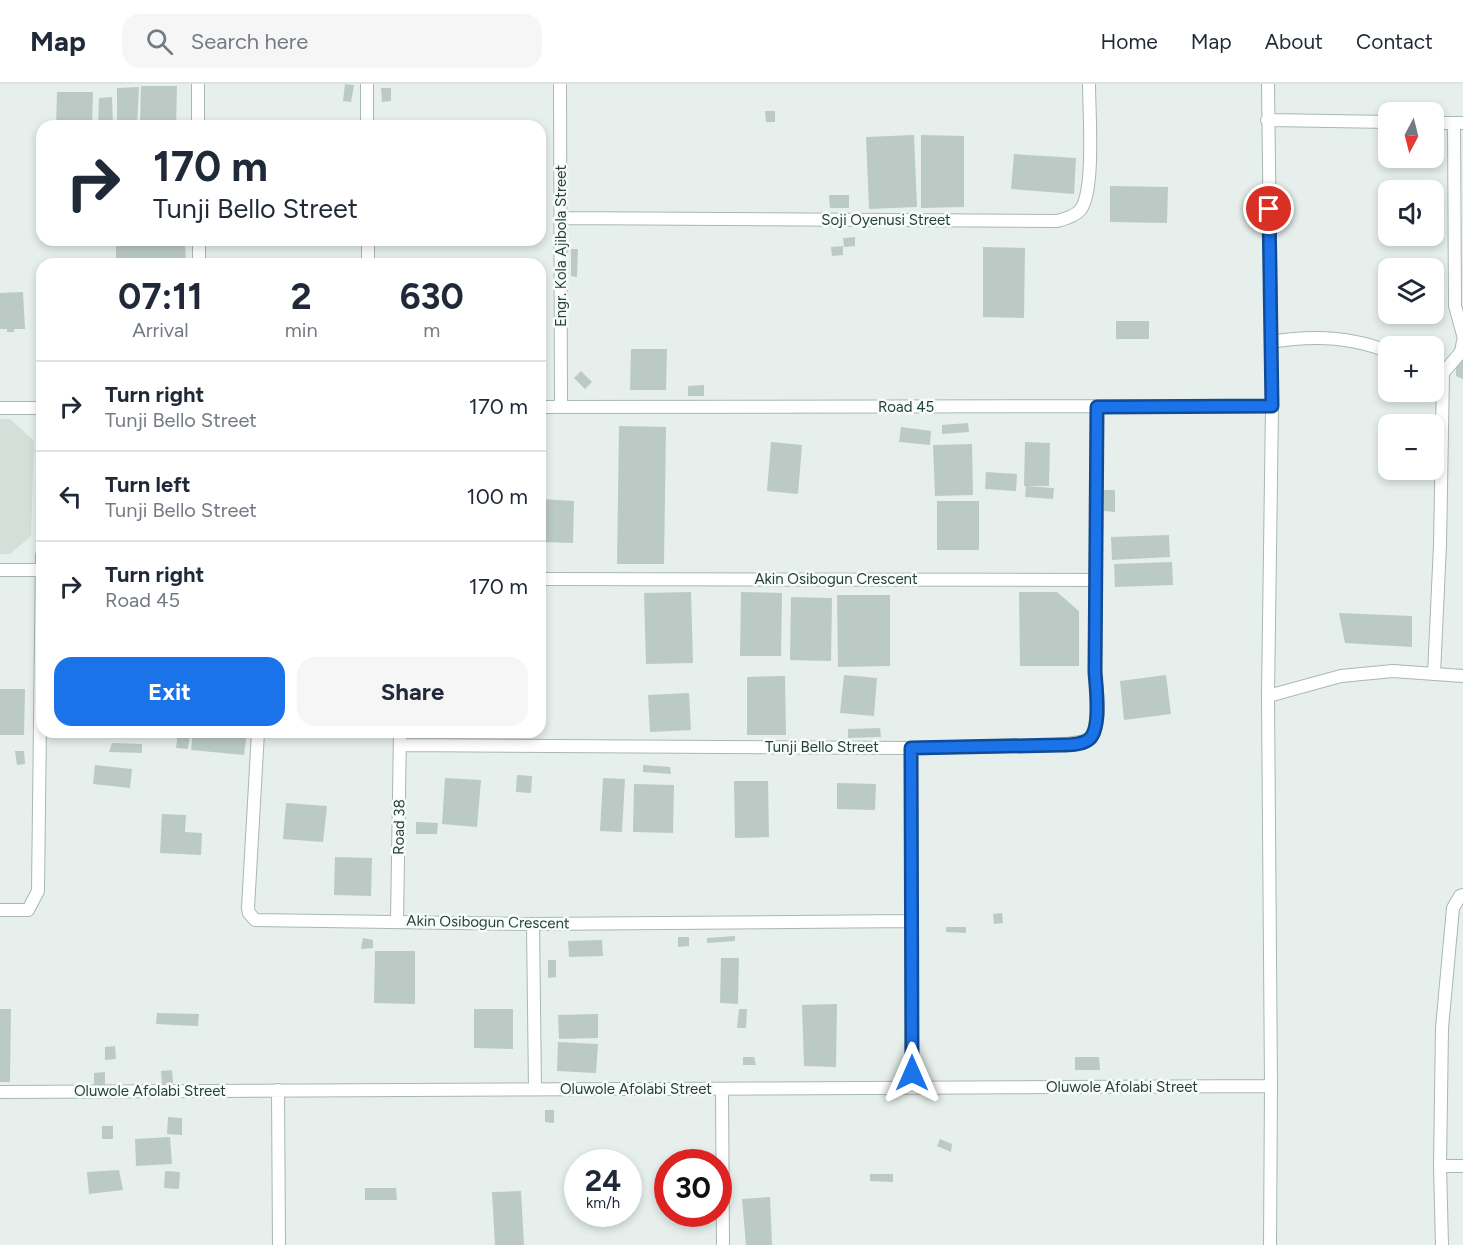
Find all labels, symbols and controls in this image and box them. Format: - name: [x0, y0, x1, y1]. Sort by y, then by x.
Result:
- search box: [122, 14, 542, 68]
- text: Map: [30, 24, 86, 58]
- icon: search: [143, 25, 176, 58]
- text: Search here: [191, 28, 308, 55]
- text: Home: [1101, 29, 1158, 54]
- text: Map: [1191, 29, 1232, 54]
- text: About: [1265, 29, 1323, 54]
- text: Contact: [1356, 29, 1433, 54]
- north arrow: [1378, 102, 1444, 168]
- map controls: [1378, 102, 1444, 480]
- text: 170 m: [153, 141, 268, 192]
- icon: right: [54, 144, 132, 222]
- street label: Engr. Kola Ajibola Street: [552, 165, 570, 327]
- button: sound: [1378, 180, 1444, 246]
- pin: [1243, 183, 1294, 234]
- text: Tunji Bello Street: [153, 192, 358, 225]
- icon: arrive: [1252, 192, 1285, 225]
- street label: Soji Oyenusi Street: [821, 211, 951, 229]
- button: layers: [1378, 258, 1444, 324]
- text: 07:11: [118, 275, 203, 318]
- text: 2: [291, 275, 312, 318]
- text: 630: [400, 275, 464, 318]
- text: Arrival: [132, 318, 189, 342]
- text: min: [285, 318, 318, 342]
- text: m: [423, 318, 440, 342]
- button: +: [1378, 336, 1444, 402]
- text: Turn right: [105, 381, 204, 408]
- icon: right: [54, 390, 87, 423]
- text: 170 m: [469, 393, 528, 420]
- street label: Road 45: [878, 398, 934, 416]
- text: Tunji Bello Street: [105, 408, 257, 432]
- button: −: [1378, 414, 1444, 480]
- text: Turn left: [105, 471, 191, 498]
- icon: left: [54, 480, 87, 513]
- text: 100 m: [467, 483, 528, 510]
- text: Tunji Bello Street: [105, 498, 257, 522]
- text: Turn right: [105, 561, 204, 588]
- icon: right: [54, 570, 87, 603]
- street label: Akin Osibogun Crescent: [754, 570, 918, 588]
- text: 170 m: [469, 573, 528, 600]
- text: Road 45: [105, 588, 180, 612]
- button: Exit: [54, 657, 285, 726]
- button: Share: [297, 657, 528, 726]
- street label: Tunji Bello Street: [765, 738, 879, 756]
- street label: Road 38: [390, 799, 408, 855]
- street label: Akin Osibogun Crescent: [406, 912, 570, 932]
- position arrow: [880, 1041, 944, 1105]
- street label: Oluwole Afolabi Street: [1046, 1078, 1198, 1096]
- street label: Oluwole Afolabi Street: [560, 1080, 712, 1098]
- street label: Oluwole Afolabi Street: [74, 1082, 226, 1100]
- speed limit sign: 30: [654, 1149, 732, 1227]
- text: 24: [585, 1162, 621, 1199]
- text: km/h: [586, 1194, 620, 1212]

